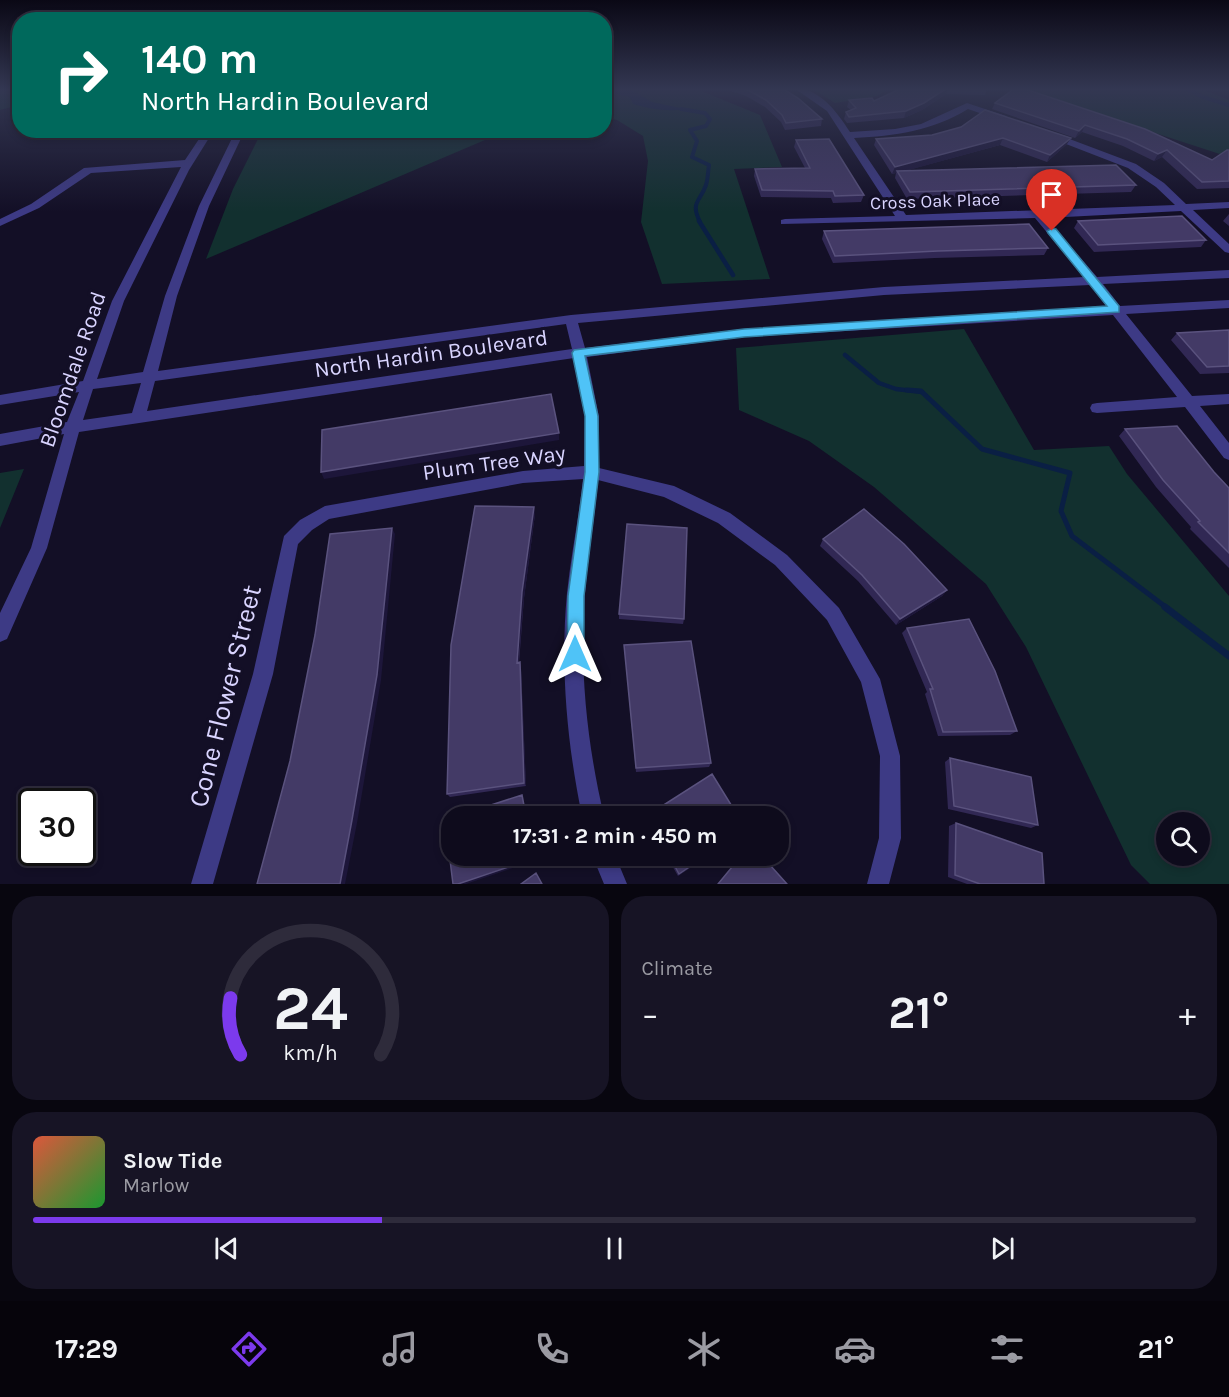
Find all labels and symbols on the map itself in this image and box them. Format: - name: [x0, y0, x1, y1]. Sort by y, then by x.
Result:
- pin: [1026, 169, 1077, 231]
- street label: Cross Oak Place: [870, 188, 1000, 214]
- street label: Bloomdale Road: [34, 288, 112, 451]
- street label: North Hardin Boulevard: [313, 325, 549, 383]
- street label: Plum Tree Way: [421, 440, 567, 486]
- street label: Cone Flower Street: [182, 581, 268, 811]
- position arrow: [543, 622, 607, 686]
- speed limit sign: 30: [18, 788, 96, 866]

